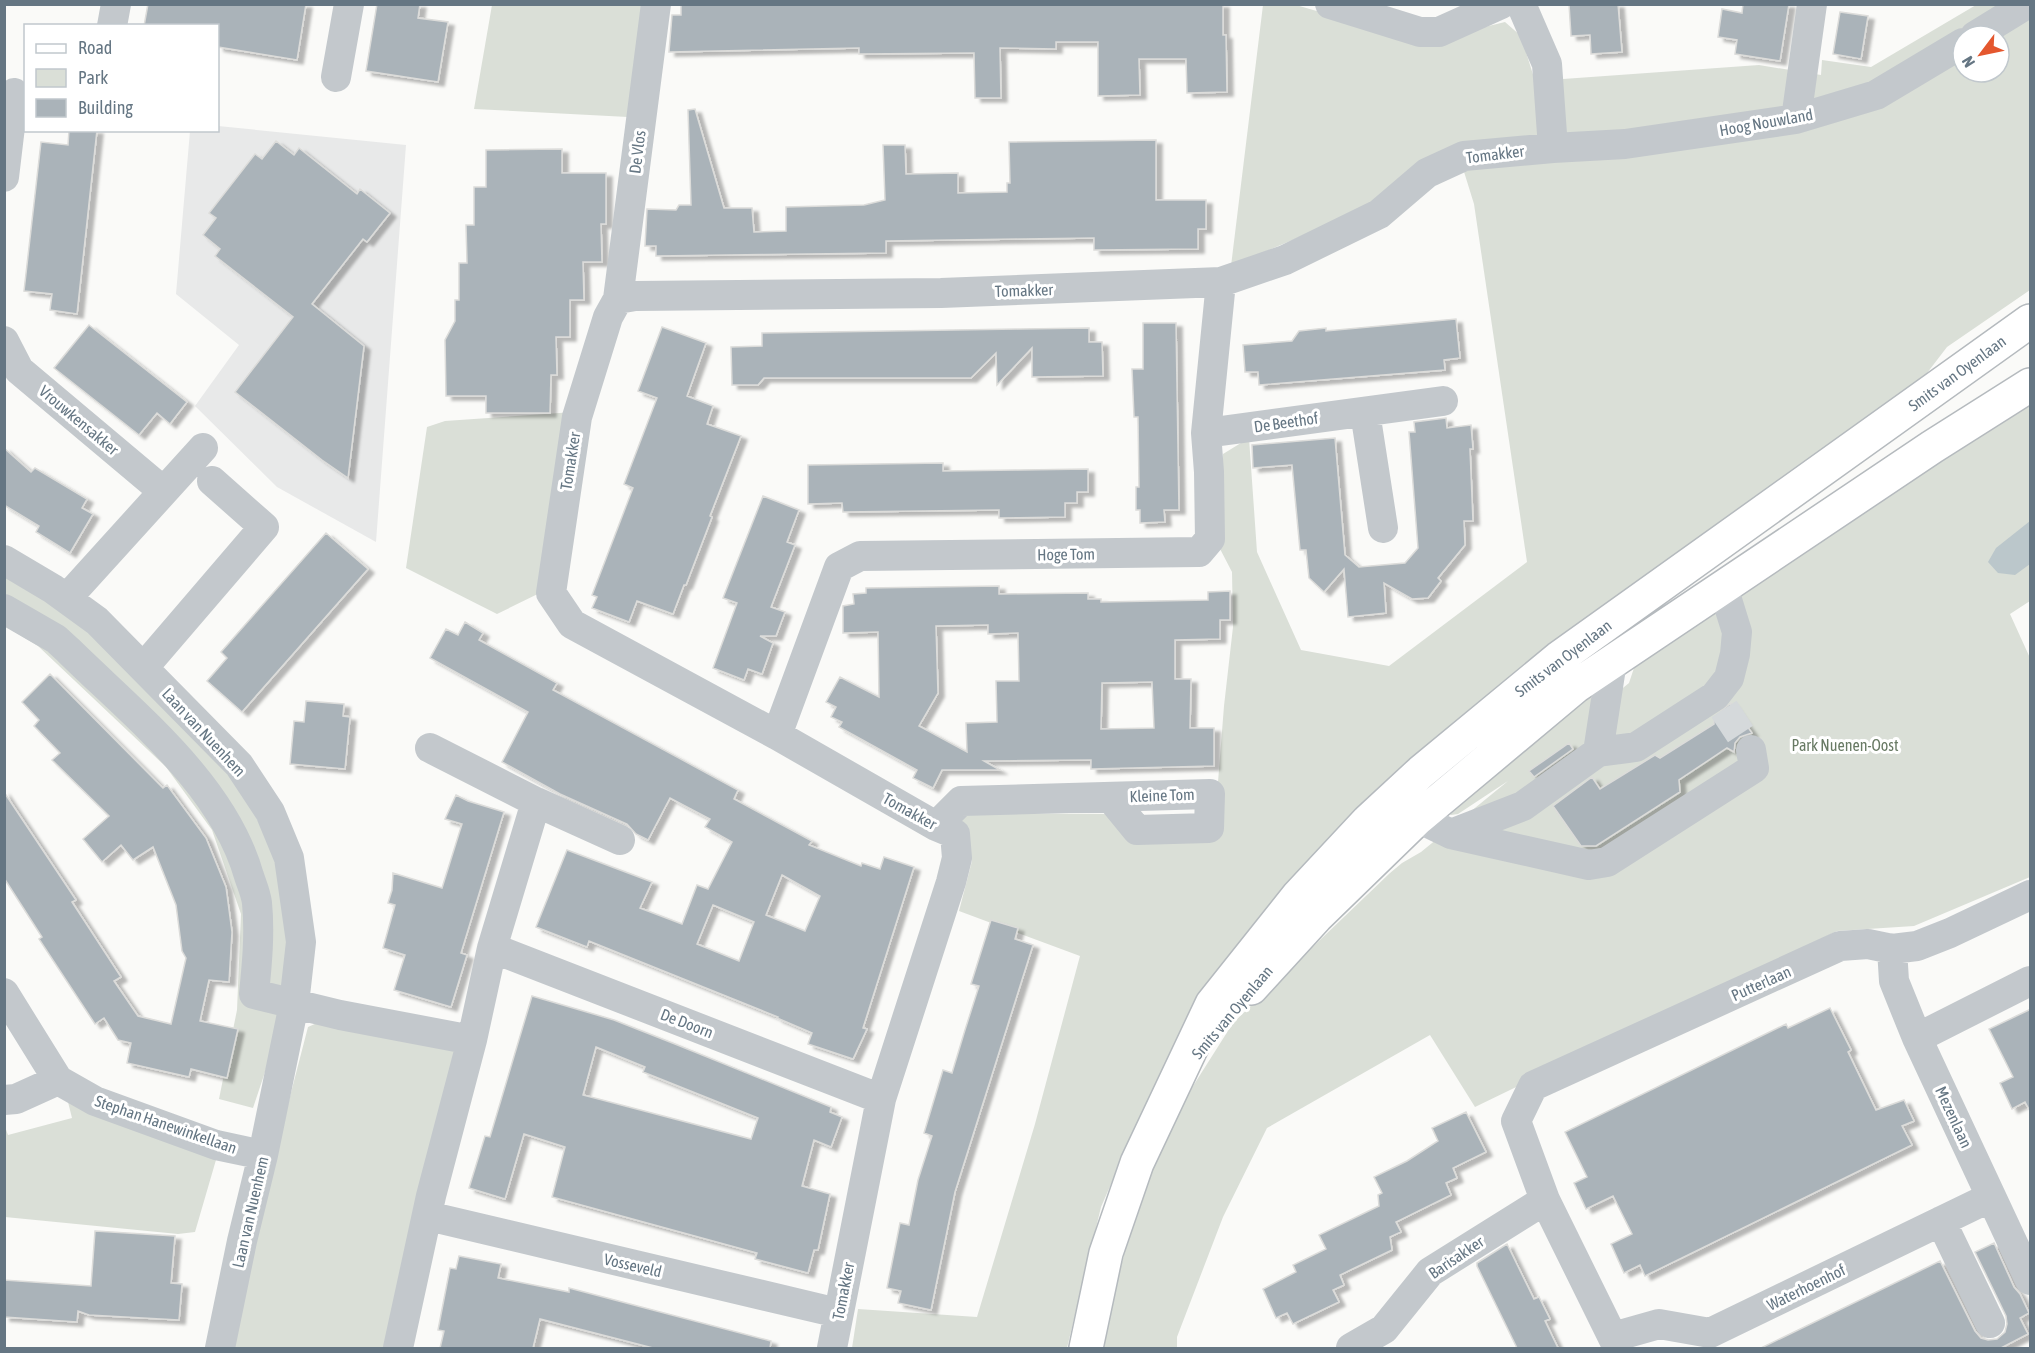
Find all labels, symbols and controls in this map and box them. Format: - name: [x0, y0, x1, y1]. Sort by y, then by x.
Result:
- legend: [24, 24, 219, 132]
- north arrow: [1951, 24, 2011, 84]
- text: Road: [78, 37, 112, 58]
- text: N: [1958, 53, 1978, 71]
- text: Park: [78, 67, 108, 88]
- text: Building: [78, 97, 133, 118]
- street label: Hoog Nouwland: [1718, 105, 1814, 140]
- street label: De Vlos: [625, 129, 649, 175]
- street label: Tomakker: [1465, 141, 1525, 166]
- street label: Tomakker: [995, 280, 1054, 300]
- street label: Smits van Oyenlaan: [1905, 332, 2010, 415]
- street label: Vrouwkensakker: [36, 382, 123, 459]
- street label: De Beethof: [1253, 409, 1320, 435]
- street label: Tomakker: [557, 431, 583, 491]
- street label: Hoge Tom: [1037, 544, 1095, 565]
- street label: Smits van Oyenlaan: [1511, 616, 1615, 701]
- street label: Laan van Nuenhem: [159, 684, 249, 780]
- park label: Park Nuenen-Oost: [1791, 736, 1899, 754]
- street label: Kleine Tom: [1129, 785, 1195, 805]
- street label: Tomakker: [880, 789, 940, 833]
- street label: Smits van Oyenlaan: [1188, 962, 1277, 1063]
- street label: Putterlaan: [1728, 962, 1794, 1004]
- street label: De Doorn: [658, 1005, 716, 1041]
- street label: Mezenlaan: [1932, 1084, 1976, 1150]
- street label: Stephan Hanewinkellaan: [92, 1091, 239, 1158]
- street label: Laan van Nuenhem: [228, 1155, 272, 1269]
- street label: Barisakker: [1425, 1232, 1487, 1282]
- street label: Vosseveld: [602, 1250, 664, 1280]
- street label: Tomakker: [829, 1260, 857, 1321]
- street label: Waterhoenhof: [1764, 1260, 1849, 1314]

